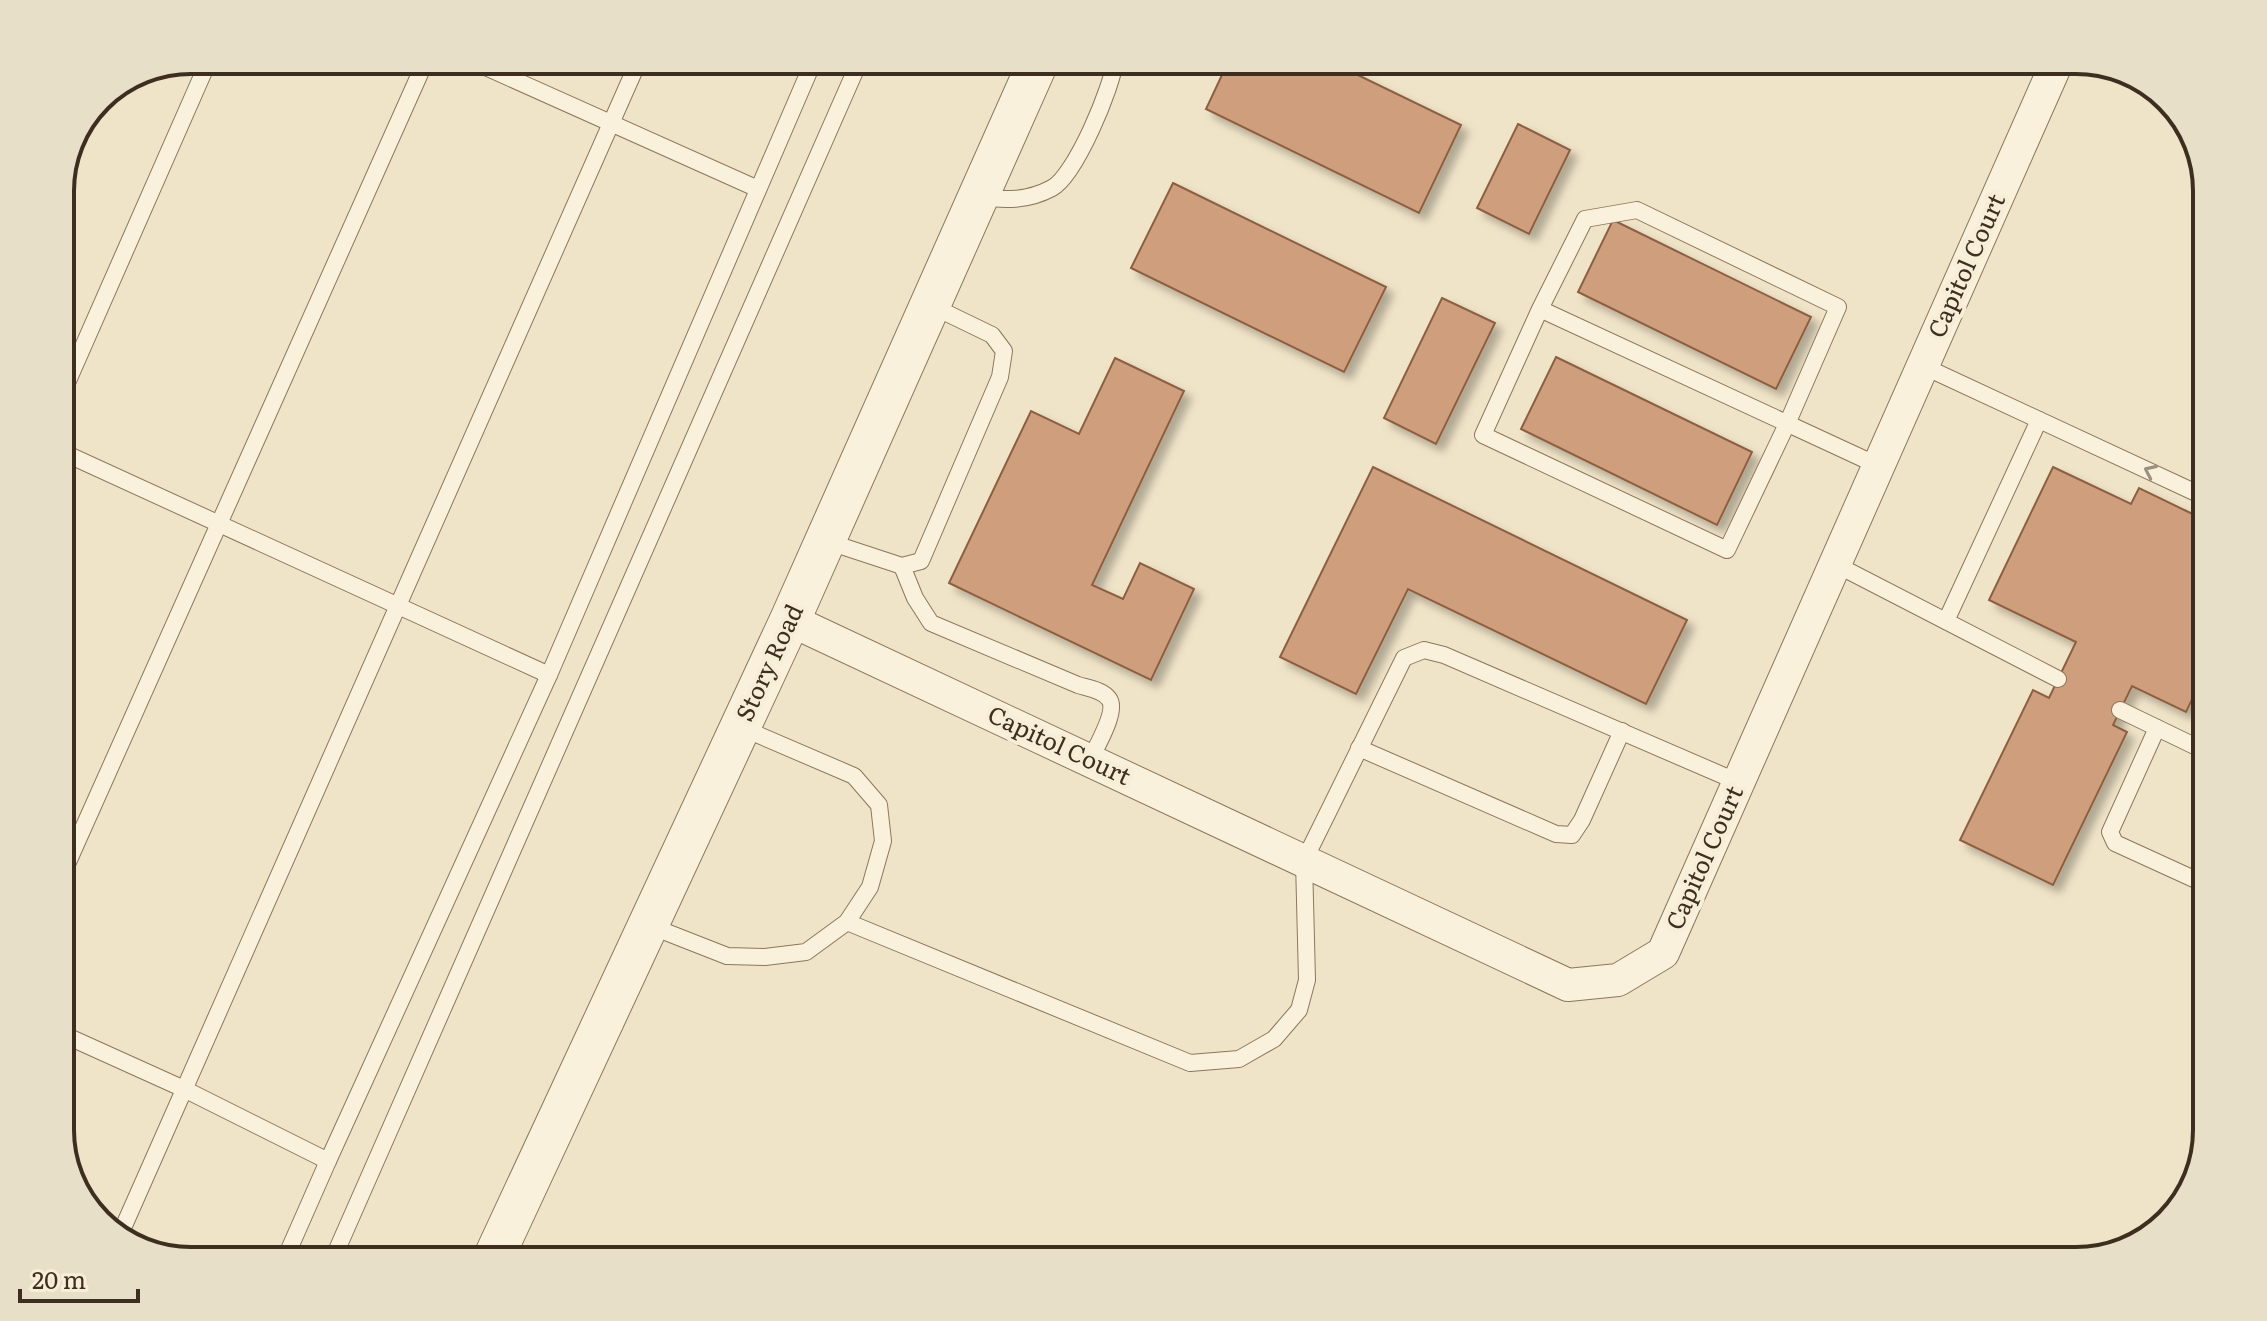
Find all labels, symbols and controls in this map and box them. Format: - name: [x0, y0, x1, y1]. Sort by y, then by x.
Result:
- street label: Capitol Court: [1917, 187, 2012, 343]
- one-way arrow: [2143, 465, 2158, 481]
- street label: Story Road: [725, 597, 810, 726]
- street label: Capitol Court: [983, 695, 1138, 792]
- street label: Capitol Court: [1655, 779, 1750, 935]
- scale bar: [20, 1253, 138, 1303]
- text: 20 m: [32, 1261, 86, 1296]

